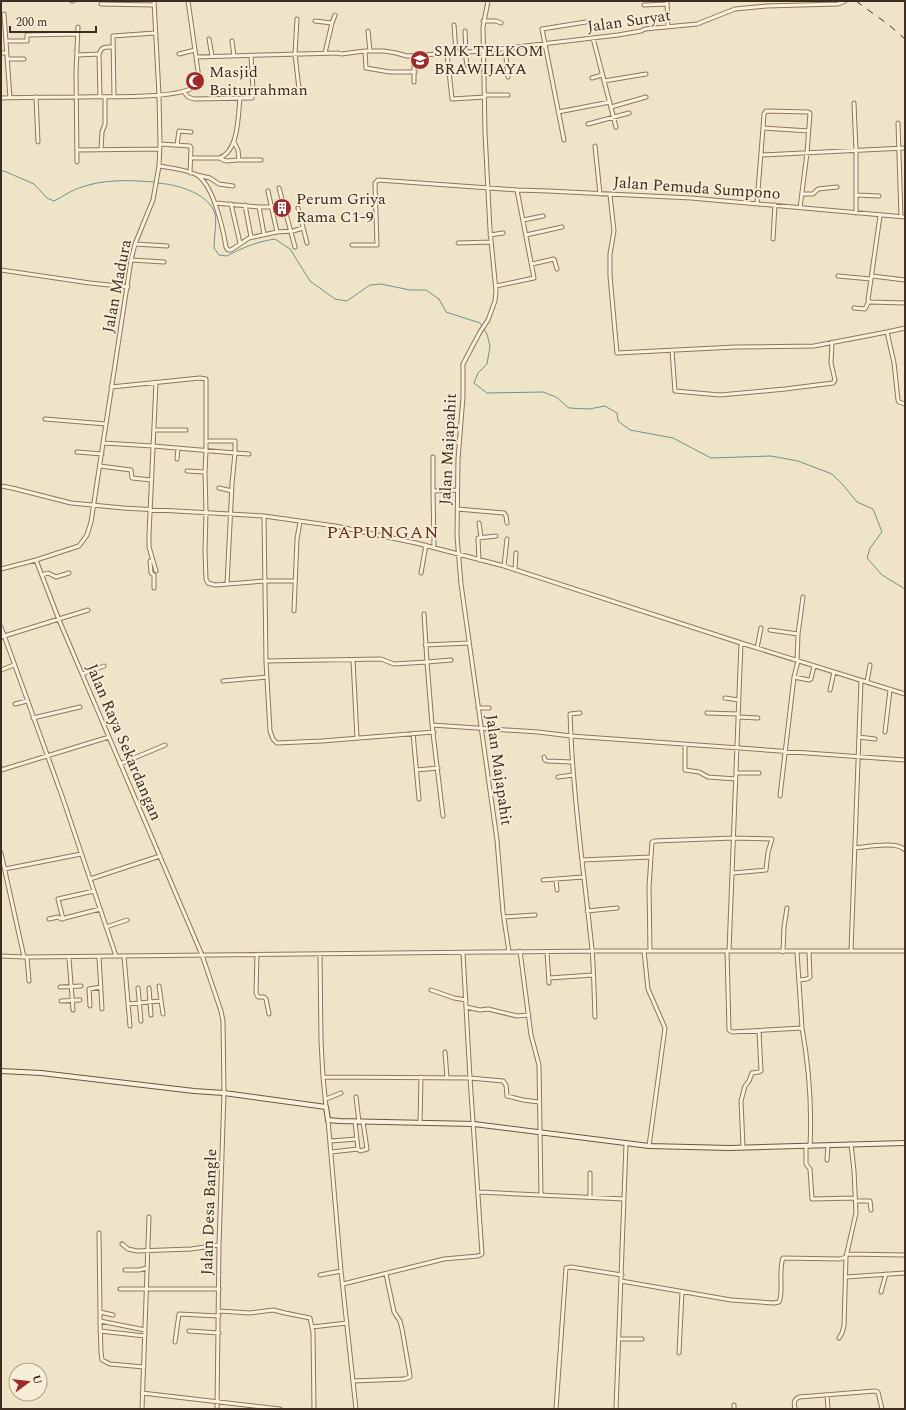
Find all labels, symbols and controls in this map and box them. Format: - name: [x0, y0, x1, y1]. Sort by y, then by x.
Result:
- street label: Jalan Suryat: [586, 3, 673, 39]
- scale bar: [10, 8, 96, 34]
- text: 200 m: [16, 13, 47, 32]
- place label: SMK TELKOM BRAWIJAYA: [434, 39, 544, 81]
- school or university icon: SMK TELKOM BRAWIJAYA: [409, 49, 431, 71]
- place label: Masjid Baiturrahman: [209, 60, 308, 102]
- mosque icon: Masjid Baiturrahman: [184, 70, 206, 92]
- street label: Jalan Pemuda Sumpono: [613, 170, 781, 206]
- place label: Perum Griya Rama C1-9: [296, 187, 386, 229]
- building icon: Perum Griya Rama C1-9: [271, 197, 293, 219]
- street label: Jalan Madura: [96, 237, 138, 335]
- street label: Jalan Majapahit: [433, 392, 463, 506]
- district label: PAPUNGAN: [326, 519, 440, 546]
- street label: Jalan Raya Sekardangan: [80, 660, 168, 824]
- street label: Jalan Majapahit: [479, 713, 519, 828]
- street label: Jalan Desa Bangle: [195, 1148, 223, 1276]
- north arrow: [8, 1362, 48, 1402]
- text: U: [28, 1373, 47, 1386]

